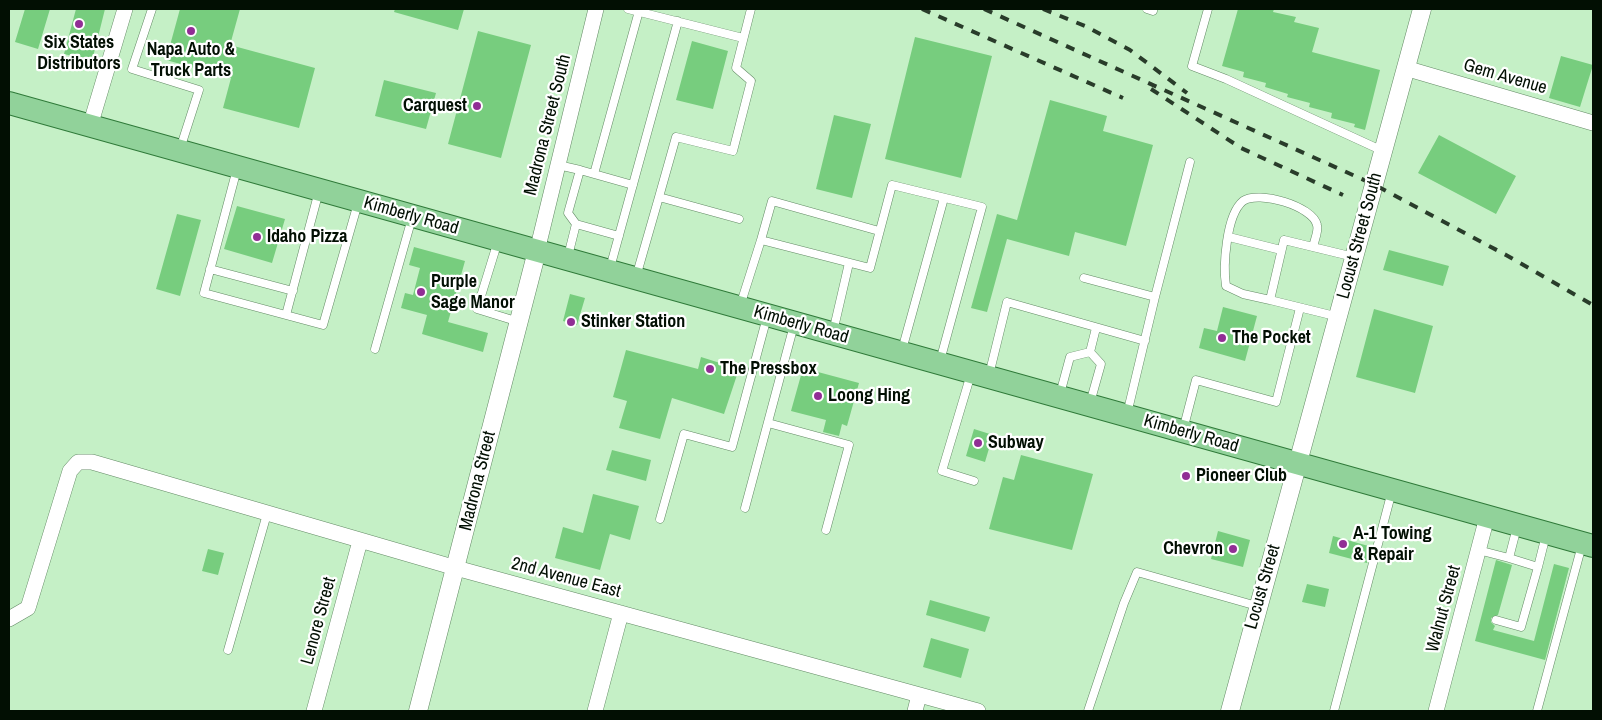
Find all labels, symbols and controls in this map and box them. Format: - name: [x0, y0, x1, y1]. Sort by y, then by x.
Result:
- marker: Six States Distributors: [73, 18, 85, 30]
- marker: Napa Auto & Truck Parts: [185, 25, 197, 37]
- place label: Six States Distributors: [37, 32, 121, 74]
- place label: Napa Auto & Truck Parts: [147, 39, 235, 82]
- street label: Madrona Street South: [520, 52, 576, 198]
- street label: Gem Avenue: [1461, 55, 1549, 99]
- place label: Carquest: [403, 95, 467, 117]
- marker: Carquest: [471, 100, 483, 112]
- street label: Locust Street South: [1333, 171, 1387, 301]
- street label: Kimberly Road: [361, 192, 461, 240]
- place label: Idaho Pizza: [267, 226, 347, 248]
- marker: Idaho Pizza: [251, 231, 263, 243]
- place label: Purple Sage Manor: [431, 271, 515, 314]
- marker: Purple Sage Manor: [415, 286, 427, 298]
- street label: Kimberly Road: [751, 301, 851, 349]
- place label: Stinker Station: [581, 311, 685, 333]
- marker: Stinker Station: [565, 316, 577, 328]
- place label: The Pocket: [1232, 327, 1311, 349]
- marker: The Pocket: [1216, 332, 1228, 344]
- place label: The Pressbox: [720, 358, 817, 380]
- marker: The Pressbox: [704, 363, 716, 375]
- place label: Loong Hing: [828, 385, 910, 407]
- marker: Loong Hing: [812, 390, 824, 402]
- street label: Kimberly Road: [1141, 410, 1241, 458]
- street label: Madrona Street: [455, 429, 501, 533]
- place label: Subway: [988, 432, 1044, 454]
- marker: Subway: [972, 437, 984, 449]
- place label: Pioneer Club: [1196, 465, 1287, 487]
- marker: Pioneer Club: [1180, 470, 1192, 482]
- place label: A-1 Towing & Repair: [1353, 523, 1431, 566]
- place label: Chevron: [1163, 538, 1223, 560]
- marker: A-1 Towing & Repair: [1337, 538, 1349, 550]
- street label: Locust Street: [1241, 542, 1285, 632]
- marker: Chevron: [1227, 543, 1239, 555]
- street label: 2nd Avenue East: [509, 553, 623, 603]
- street label: Walnut Street: [1422, 563, 1466, 655]
- street label: Lenore Street: [297, 575, 341, 667]

